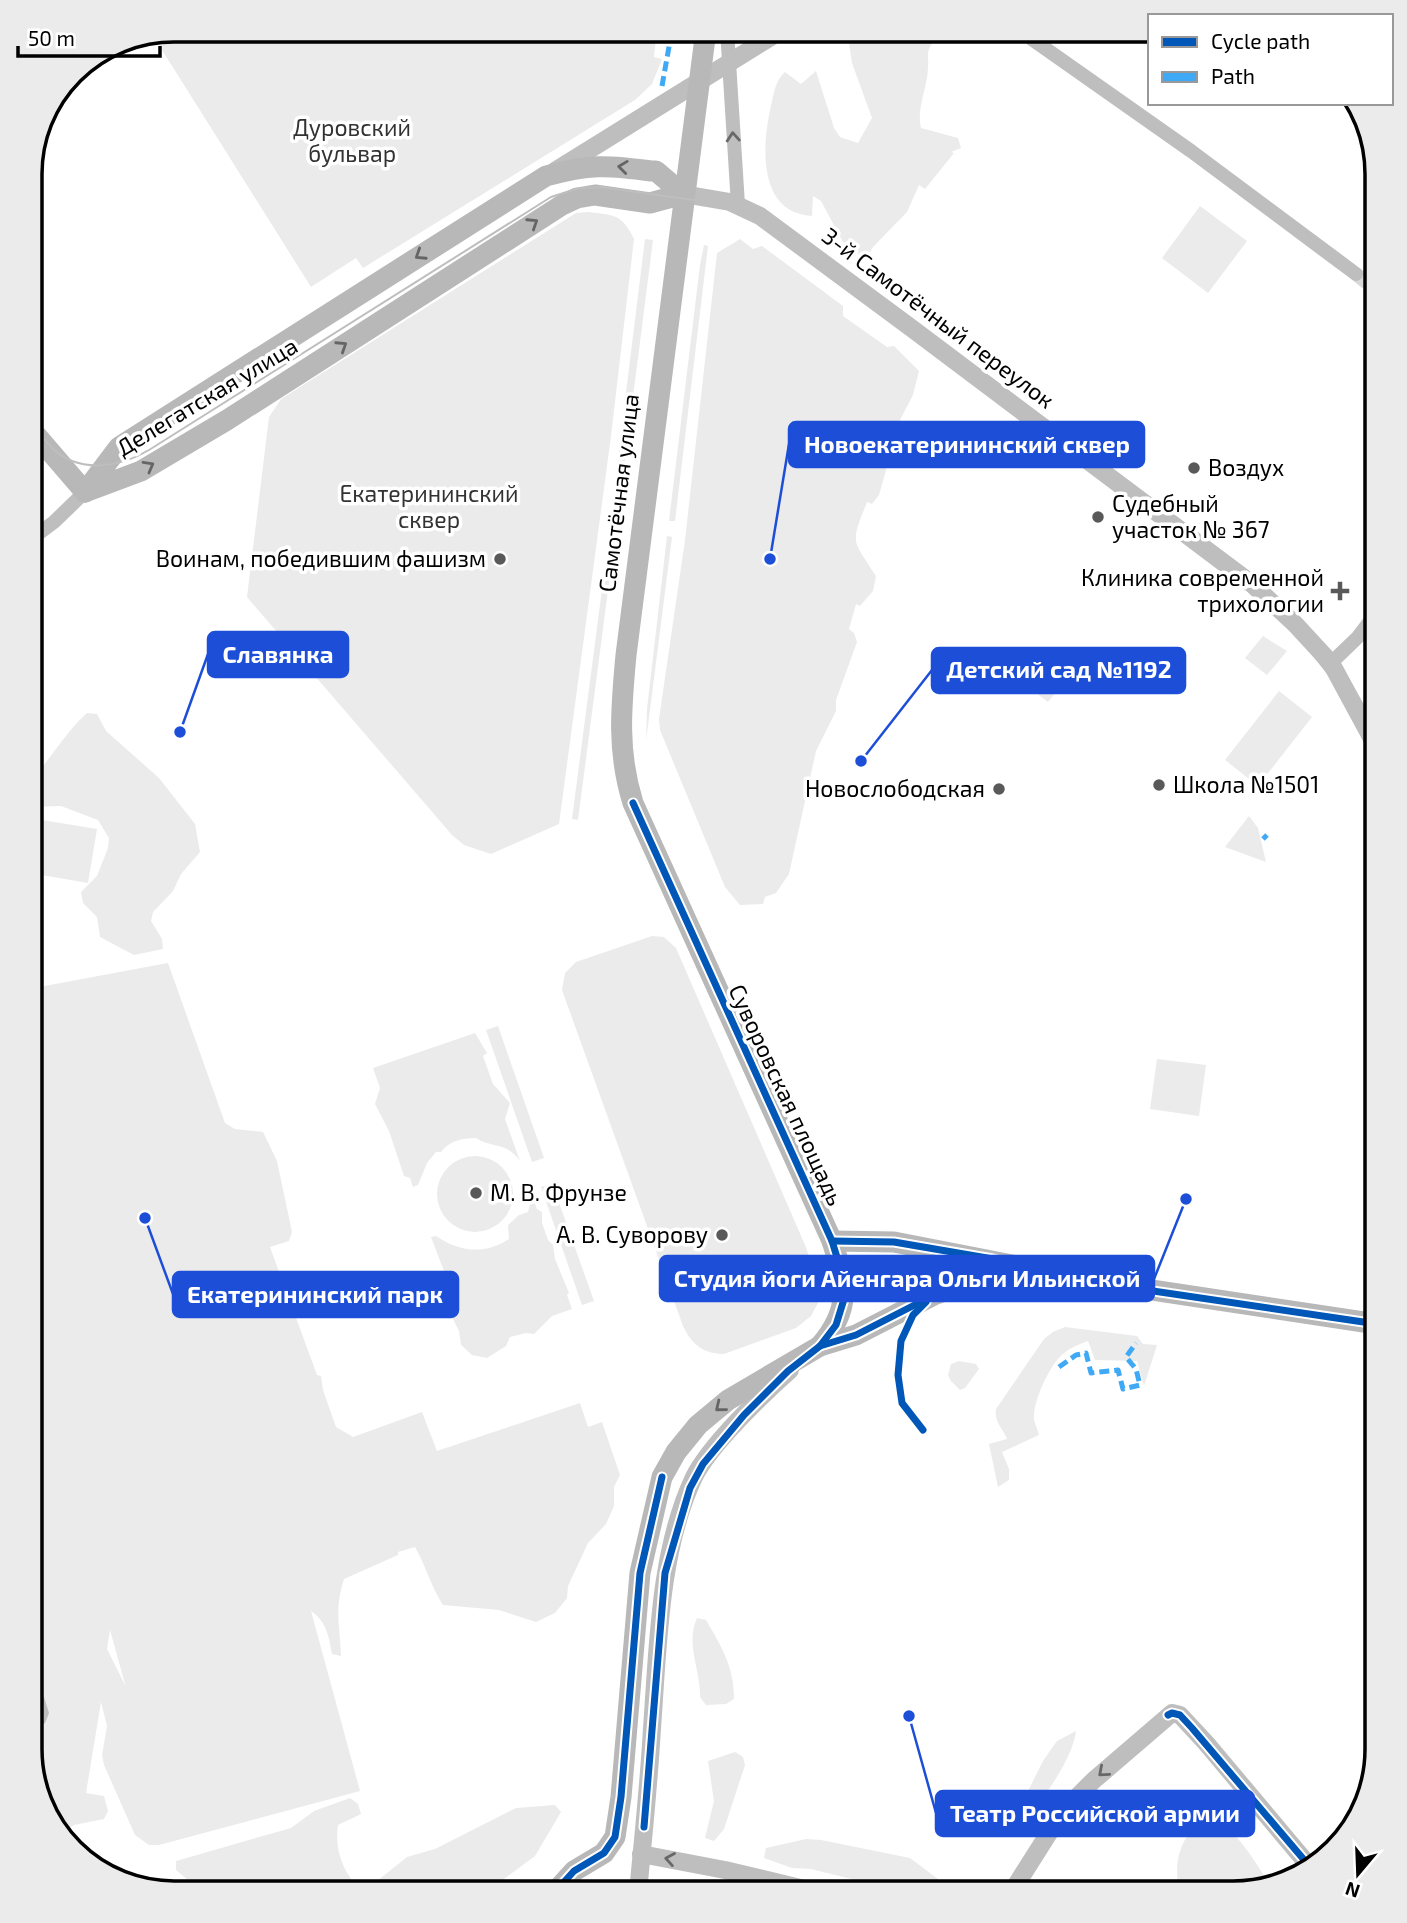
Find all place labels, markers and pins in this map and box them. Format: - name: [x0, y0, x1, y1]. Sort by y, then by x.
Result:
- callout: Новоекатерининский сквер: [789, 422, 1144, 467]
- place label: Воздух: [1208, 453, 1284, 482]
- marker: Воздух: [1186, 460, 1202, 476]
- place label: Судебный участок № 367: [1112, 489, 1270, 544]
- marker: Судебный участок № 367: [1090, 509, 1106, 525]
- place label: Воинам, победившим фашизм: [156, 544, 486, 572]
- marker: Воинам, победившим фашизм: [492, 551, 508, 567]
- place label: Клиника современной трихологии: [1081, 563, 1324, 617]
- marker: Клиника современной трихологии: [1330, 581, 1350, 601]
- callout: Славянка: [208, 632, 348, 677]
- callout: Детский сад №1192: [932, 648, 1185, 693]
- place label: Школа №1501: [1173, 770, 1319, 798]
- place label: Новослободская: [805, 774, 985, 802]
- marker: Школа №1501: [1151, 777, 1167, 793]
- marker: Новослободская: [991, 781, 1007, 797]
- place label: М. В. Фрунзе: [490, 1178, 627, 1207]
- marker: М. В. Фрунзе: [468, 1185, 484, 1201]
- place label: А. В. Суворову: [556, 1220, 708, 1249]
- marker: А. В. Суворову: [714, 1227, 730, 1243]
- callout: Студия йоги Айенгара Ольги Ильинской: [660, 1256, 1154, 1301]
- callout: Екатерининский парк: [173, 1272, 458, 1317]
- callout: Театр Российской армии: [936, 1791, 1254, 1836]

